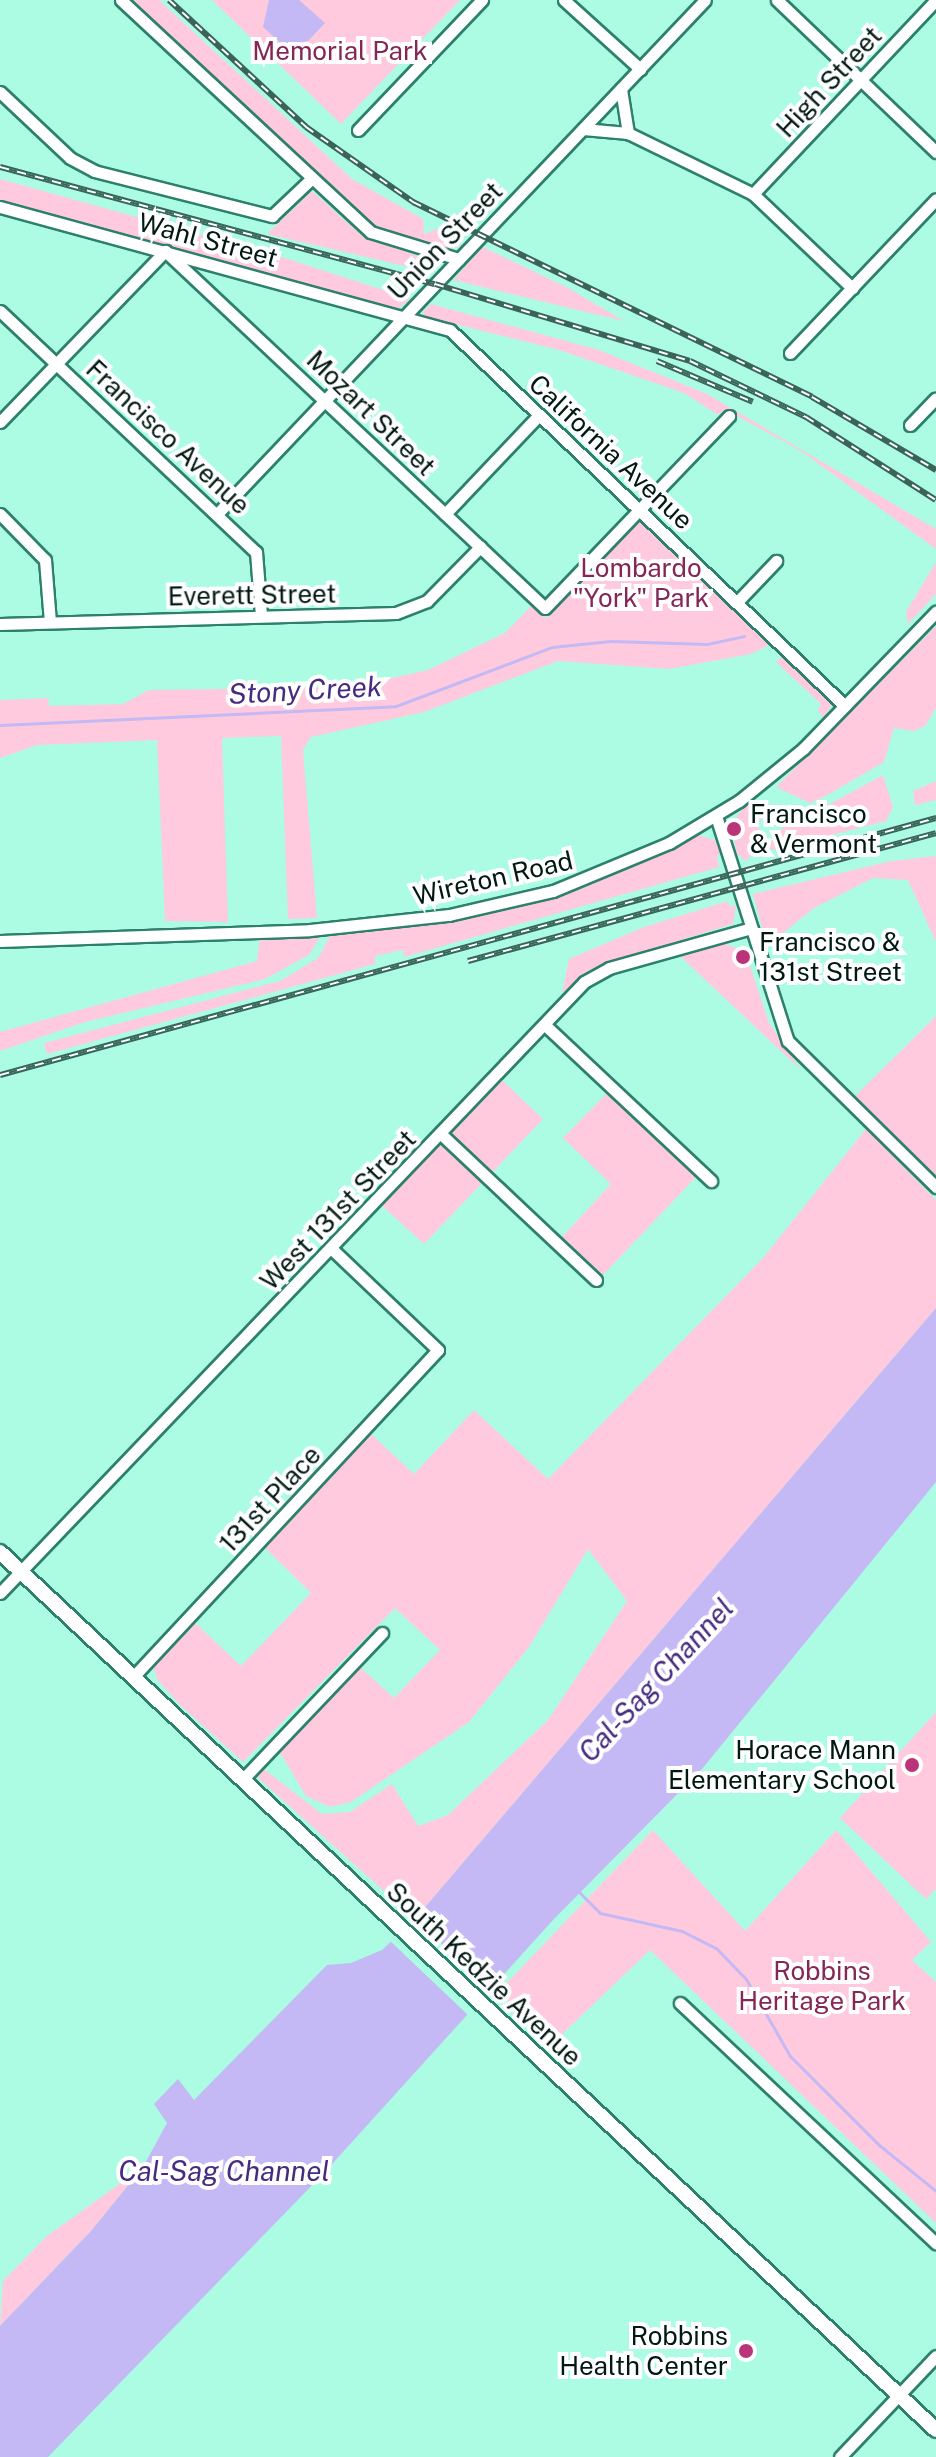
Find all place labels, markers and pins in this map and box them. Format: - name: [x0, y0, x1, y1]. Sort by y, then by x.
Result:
- place label: Francisco & Vermont: [750, 798, 878, 860]
- marker: Francisco & Vermont: [725, 820, 743, 838]
- place label: Francisco & 131st Street: [759, 926, 902, 988]
- marker: Francisco & 131st Street: [734, 948, 752, 966]
- place label: Horace Mann Elementary School: [668, 1734, 896, 1796]
- marker: Horace Mann Elementary School: [903, 1756, 921, 1774]
- place label: Robbins Health Center: [559, 2320, 728, 2382]
- marker: Robbins Health Center: [735, 2340, 757, 2362]

